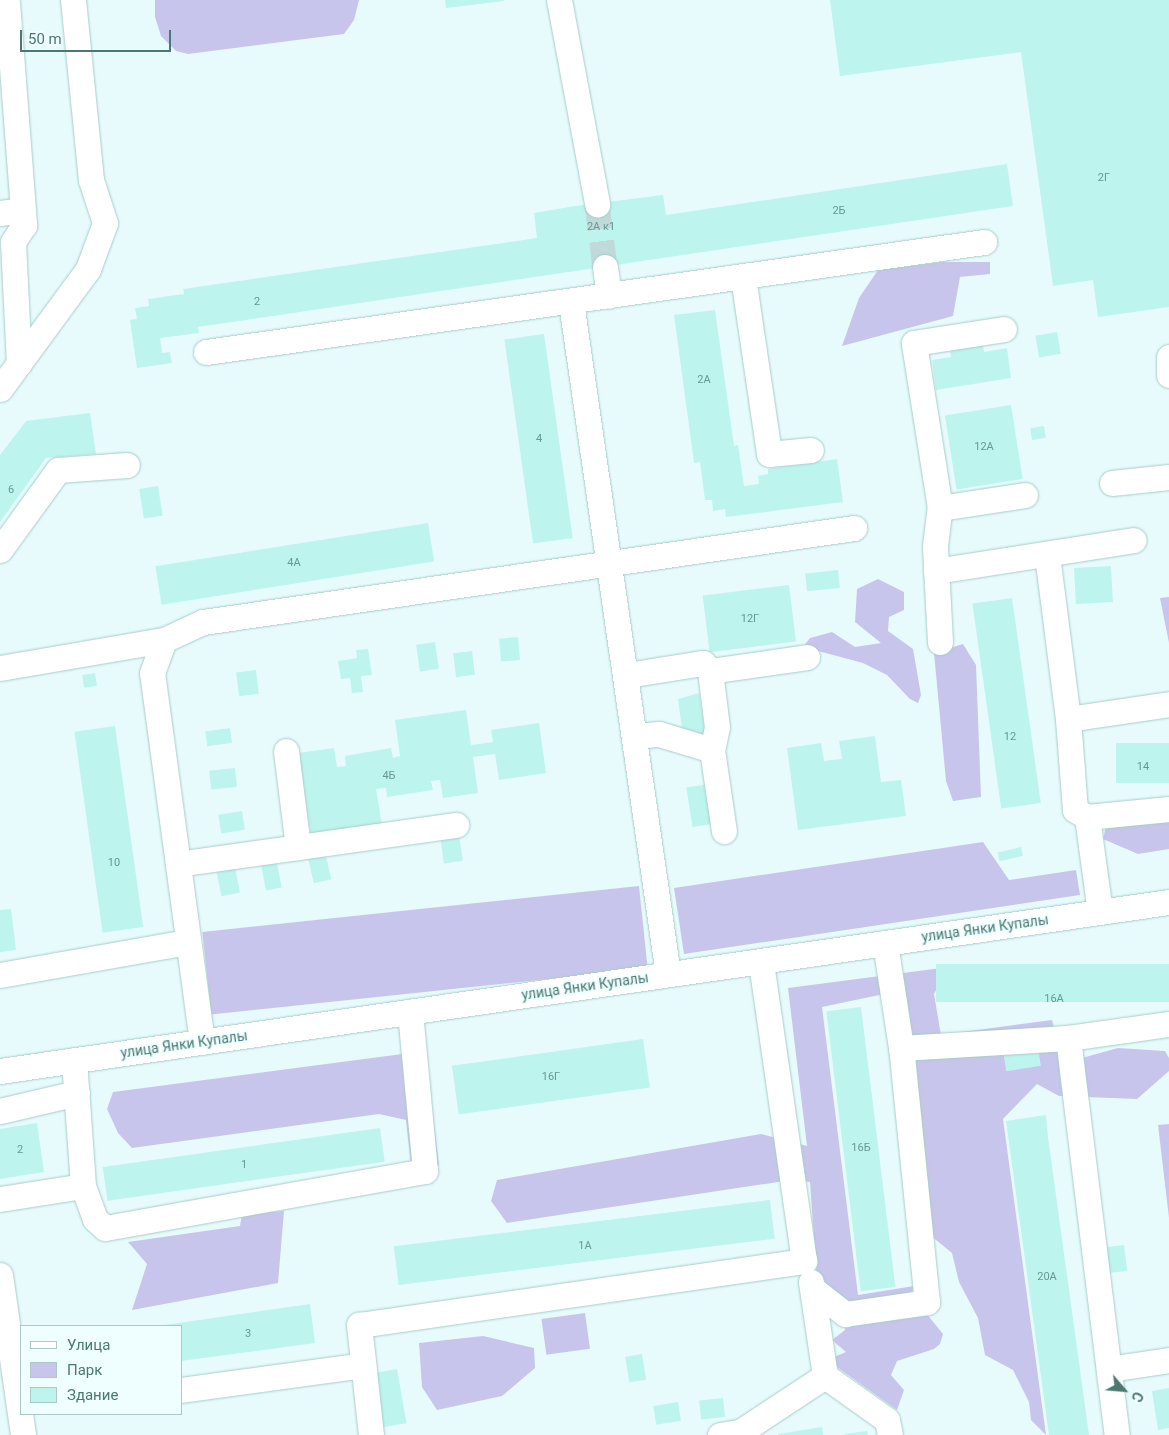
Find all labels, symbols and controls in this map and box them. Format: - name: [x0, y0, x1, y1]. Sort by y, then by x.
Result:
- scale bar: [22, 20, 174, 52]
- text: 50 m: [28, 30, 62, 48]
- house number: 2Г: [1098, 171, 1110, 185]
- house number: 2Б: [832, 204, 846, 218]
- house number: 2А к1: [587, 220, 615, 234]
- house number: 2: [254, 295, 260, 309]
- house number: 2А: [697, 373, 711, 387]
- house number: 4: [536, 432, 542, 446]
- house number: 12А: [974, 440, 994, 454]
- house number: 6: [8, 483, 14, 497]
- house number: 4А: [287, 556, 301, 570]
- house number: 12Г: [741, 612, 759, 626]
- house number: 12: [1004, 730, 1016, 744]
- house number: 14: [1137, 760, 1149, 774]
- house number: 4Б: [382, 769, 396, 783]
- house number: 10: [108, 856, 120, 870]
- street label: улица Янки Купалы: [920, 911, 1050, 945]
- street label: улица Янки Купалы: [520, 969, 650, 1003]
- house number: 16А: [1044, 992, 1064, 1006]
- street label: улица Янки Купалы: [119, 1027, 249, 1061]
- house number: 16Г: [542, 1070, 560, 1084]
- house number: 16Б: [851, 1141, 871, 1155]
- house number: 2: [17, 1143, 23, 1157]
- house number: 1: [241, 1158, 247, 1172]
- house number: 1А: [578, 1239, 592, 1253]
- house number: 20А: [1037, 1270, 1057, 1284]
- legend: [20, 1325, 182, 1415]
- house number: 3: [245, 1327, 251, 1341]
- text: Улица: [67, 1336, 110, 1354]
- text: Парк: [67, 1361, 102, 1379]
- north arrow: [1099, 1365, 1149, 1415]
- text: Здание: [67, 1386, 118, 1404]
- text: С: [1128, 1389, 1147, 1405]

